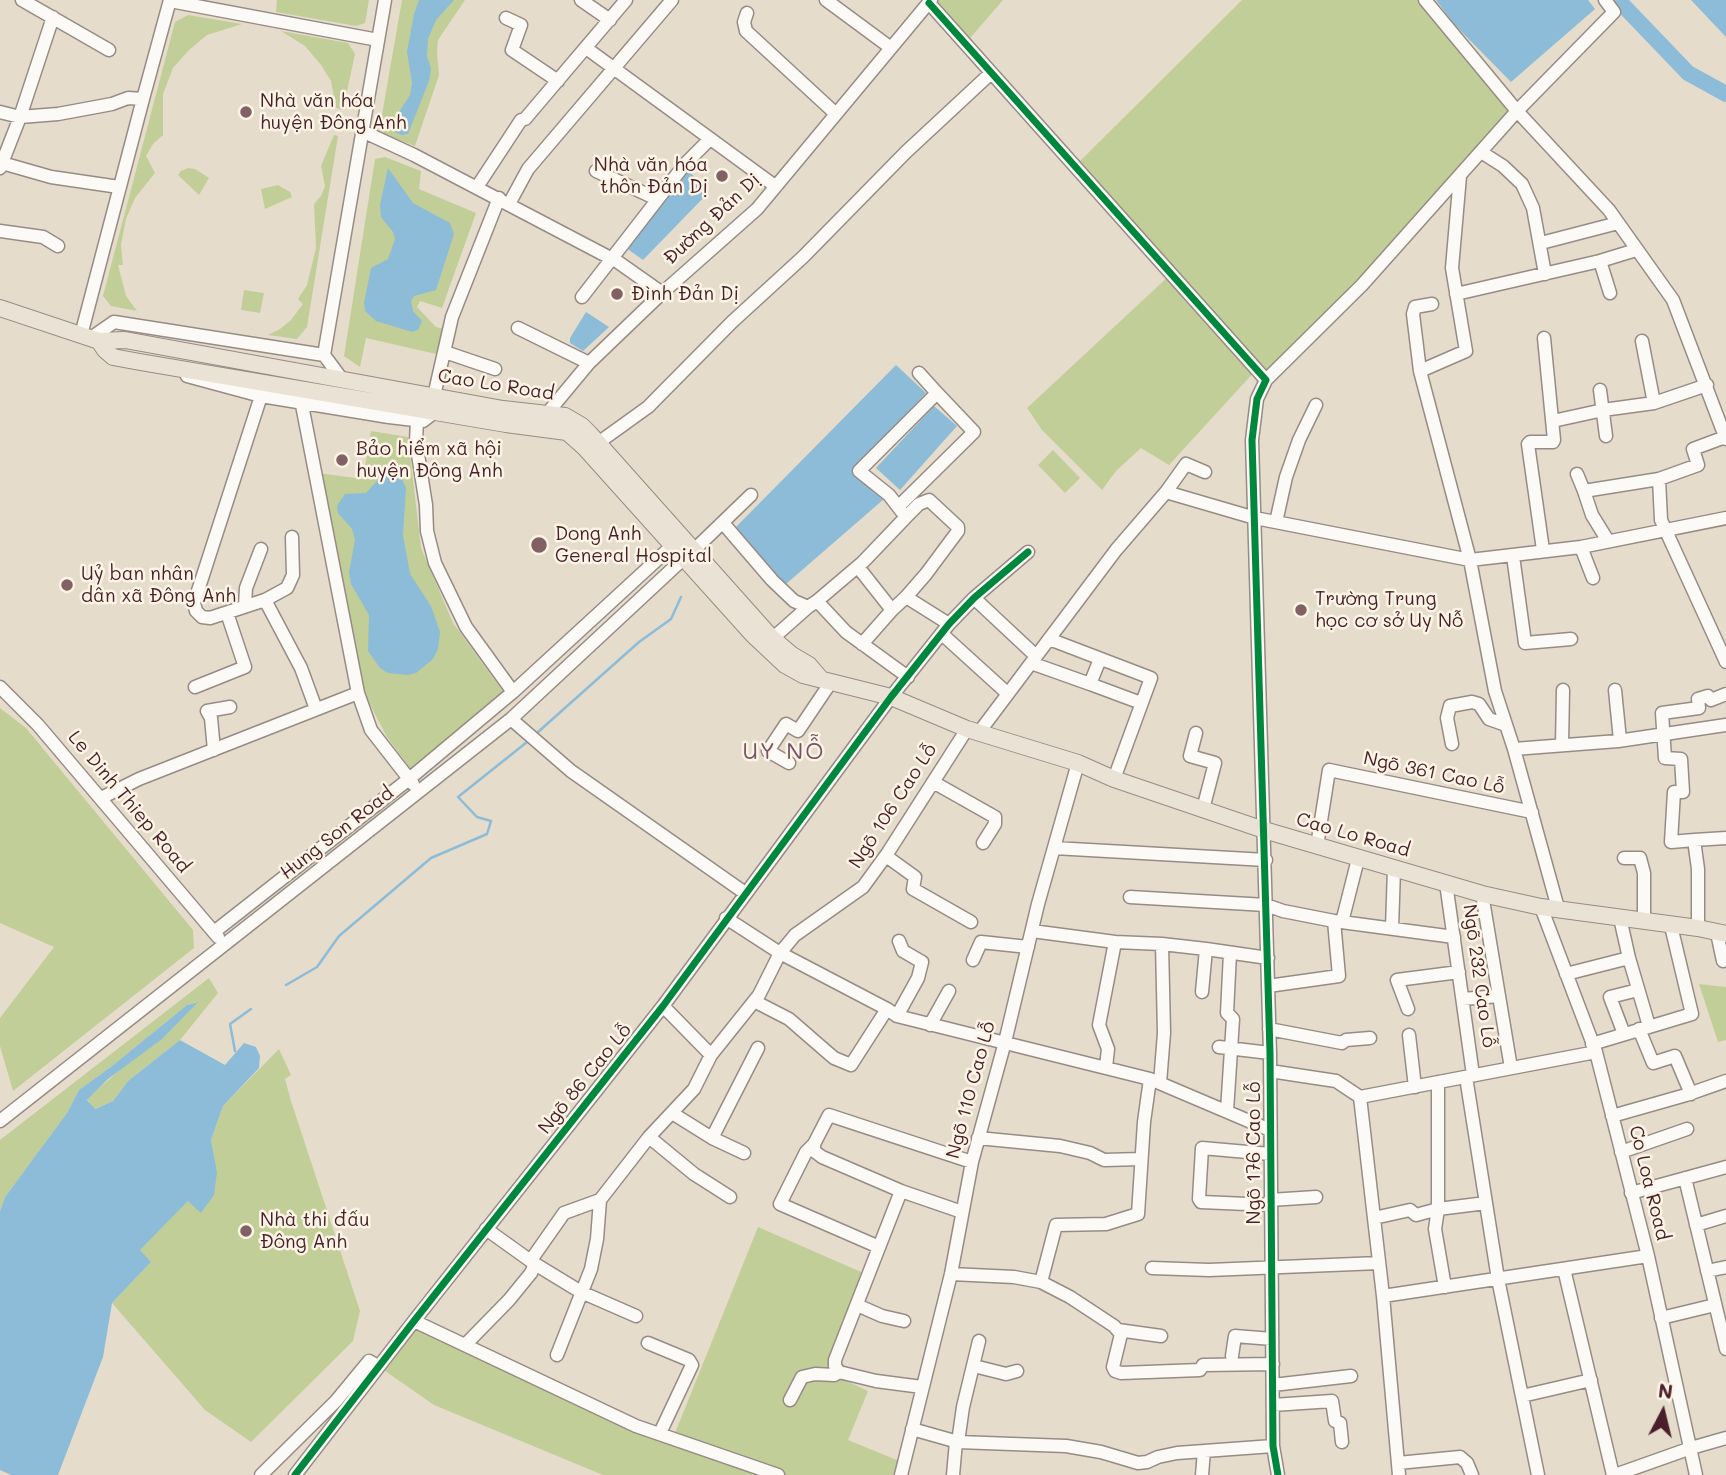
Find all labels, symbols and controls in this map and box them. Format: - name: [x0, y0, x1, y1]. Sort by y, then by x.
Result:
- place label: Nhà văn hóa huyện Đông Anh: [260, 90, 406, 134]
- marker: Nhà văn hóa huyện Đông Anh: [238, 104, 254, 120]
- place label: Nhà văn hóa thôn Đản Dị: [594, 154, 708, 198]
- street label: Đường Đản Dị: [659, 168, 765, 270]
- marker: Nhà văn hóa thôn Đản Dị: [714, 168, 730, 184]
- place label: Đình Đản Dị: [631, 283, 739, 305]
- marker: Đình Đản Dị: [609, 286, 625, 302]
- street label: Cao Lo Road: [436, 365, 556, 405]
- place label: Bảo hiểm xã hội huyện Đông Anh: [356, 438, 502, 482]
- marker: Bảo hiểm xã hội huyện Đông Anh: [334, 452, 350, 468]
- place label: Dong Anh General Hospital: [555, 523, 712, 567]
- marker: Dong Anh General Hospital: [529, 535, 549, 555]
- place label: Uỷ ban nhân dân xã Đông Anh: [81, 563, 236, 607]
- marker: Uỷ ban nhân dân xã Đông Anh: [59, 577, 75, 593]
- place label: Trường Trung học cơ sở Uy Nỗ: [1315, 588, 1463, 632]
- marker: Trường Trung học cơ sở Uy Nỗ: [1293, 602, 1309, 618]
- street label: Le Dinh Thiep Road: [63, 726, 195, 878]
- district label: UY NỖ: [743, 738, 825, 766]
- street label: Ngõ 106 Cao Lỗ: [844, 739, 942, 873]
- street label: Ngõ 361 Cao Lỗ: [1361, 747, 1507, 799]
- street label: Hung Son Road: [276, 782, 398, 884]
- street label: Cao Lo Road: [1293, 808, 1413, 862]
- street label: Ngõ 232 Cao Lỗ: [1458, 903, 1500, 1049]
- street label: Ngõ 86 Cao Lỗ: [534, 1019, 636, 1139]
- street label: Ngõ 110 Cao Lỗ: [942, 1019, 1000, 1161]
- street label: Ngõ 176 Cao Lỗ: [1243, 1081, 1265, 1225]
- street label: Co Loa Road: [1624, 1123, 1674, 1243]
- place label: Nhà thi đấu Đông Anh: [260, 1209, 370, 1253]
- marker: Nhà thi đấu Đông Anh: [238, 1223, 254, 1239]
- north arrow: [1628, 1377, 1698, 1447]
- text: N: [1657, 1377, 1674, 1404]

